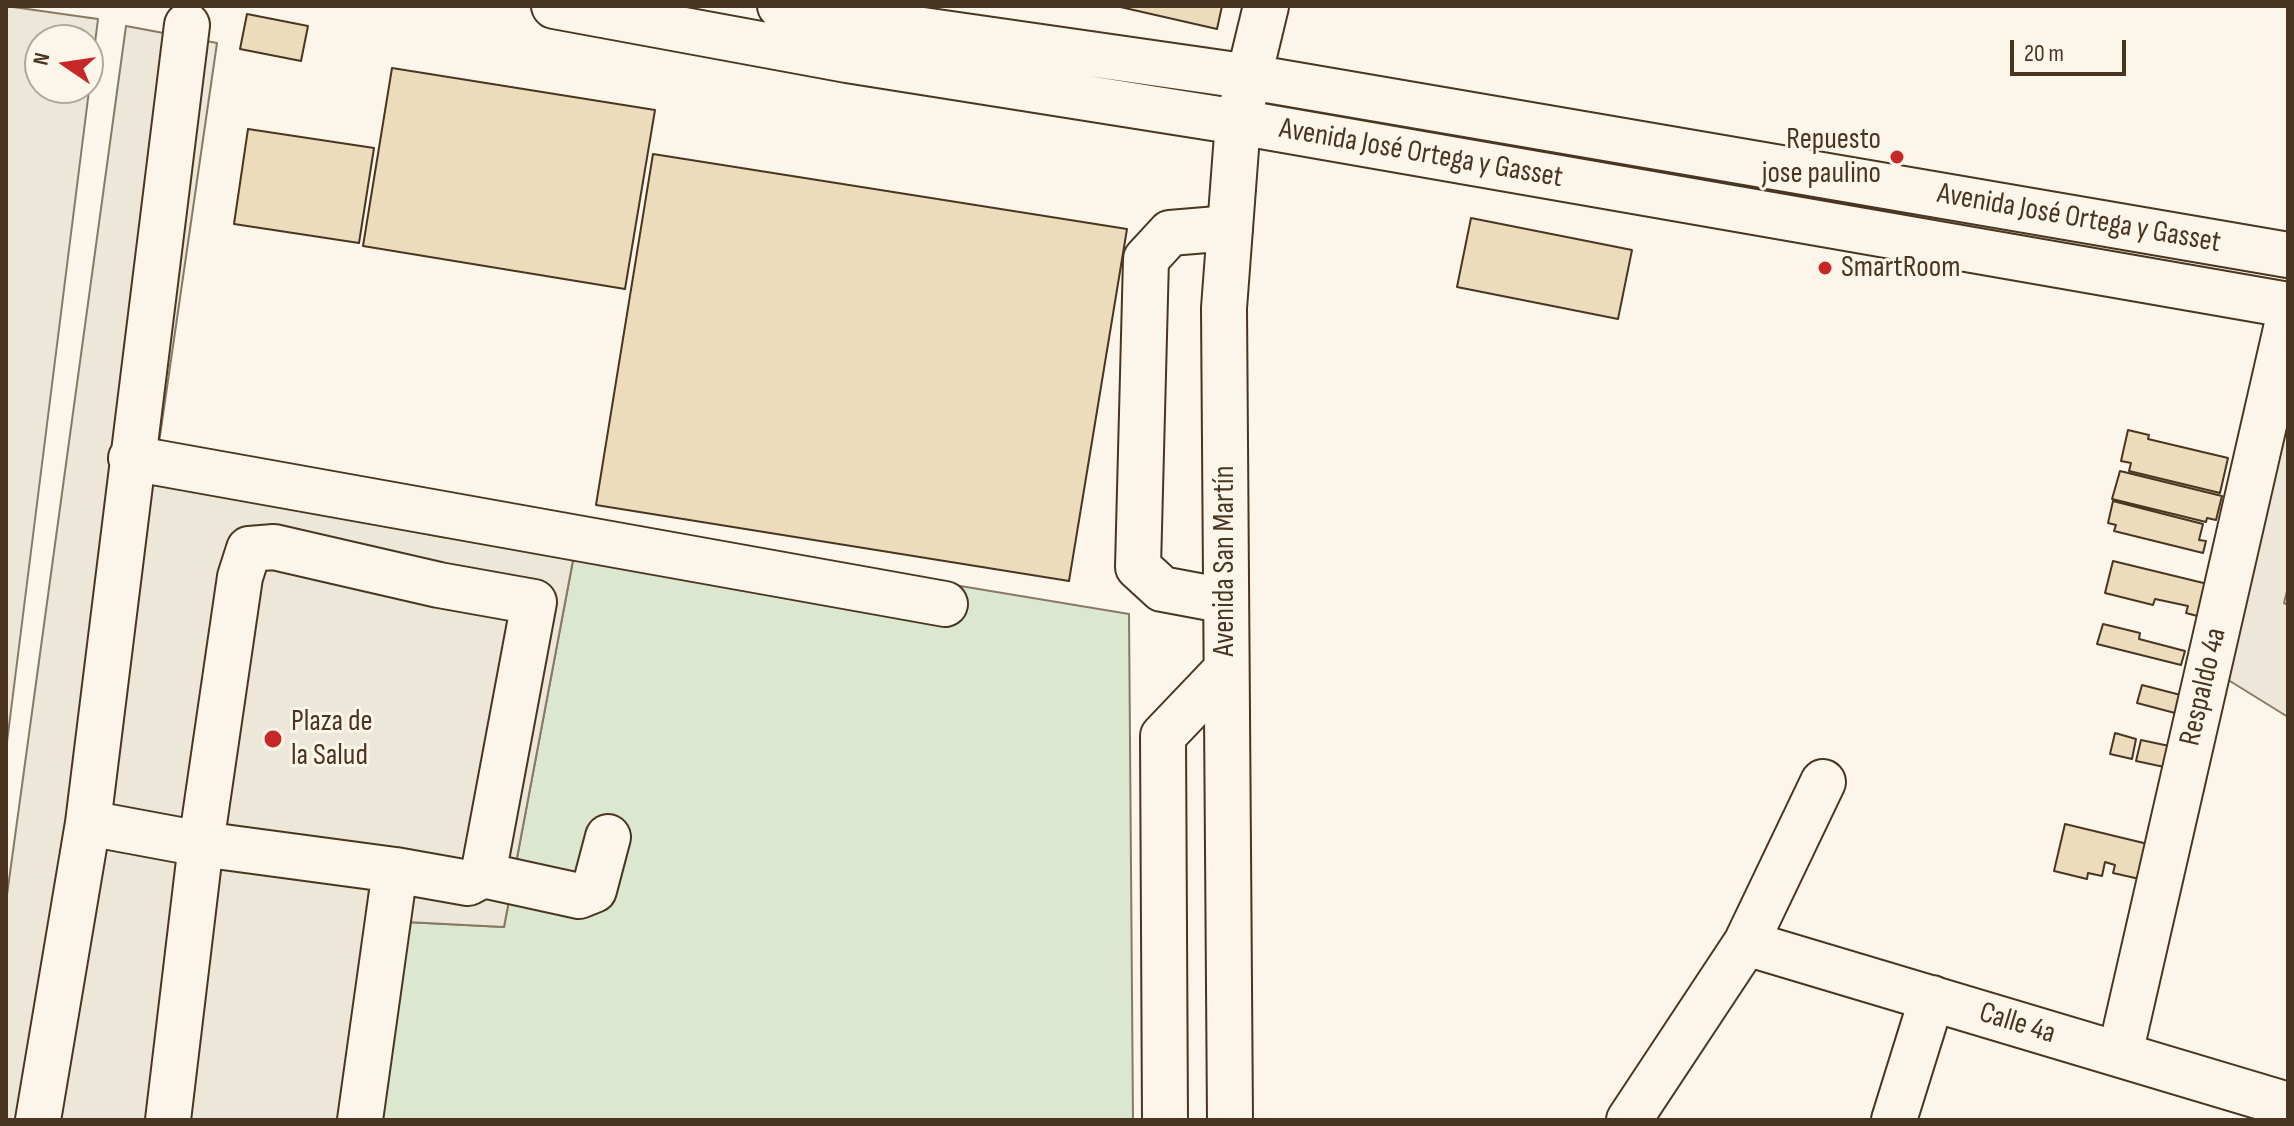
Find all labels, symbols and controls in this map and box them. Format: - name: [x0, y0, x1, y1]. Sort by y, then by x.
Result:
- north arrow: [24, 24, 104, 104]
- scale bar: [2014, 24, 2130, 74]
- text: 20 m: [2024, 39, 2064, 68]
- text: N: [28, 50, 57, 68]
- street label: Avenida José Ortega y Gasset: [1277, 111, 1565, 197]
- place label: Repuesto jose paulino: [1762, 122, 1881, 192]
- marker: Repuesto jose paulino: [1888, 148, 1906, 166]
- street label: Avenida José Ortega y Gasset: [1935, 176, 2223, 262]
- place label: SmartRoom: [1841, 250, 1960, 286]
- marker: SmartRoom: [1816, 259, 1834, 277]
- street label: Avenida San Martín: [1207, 465, 1243, 657]
- street label: Respaldo 4a: [2173, 625, 2235, 749]
- place label: Plaza de la Salud: [291, 704, 372, 774]
- marker: Plaza de la Salud: [262, 728, 284, 750]
- street label: Calle 4a: [1975, 995, 2059, 1053]

